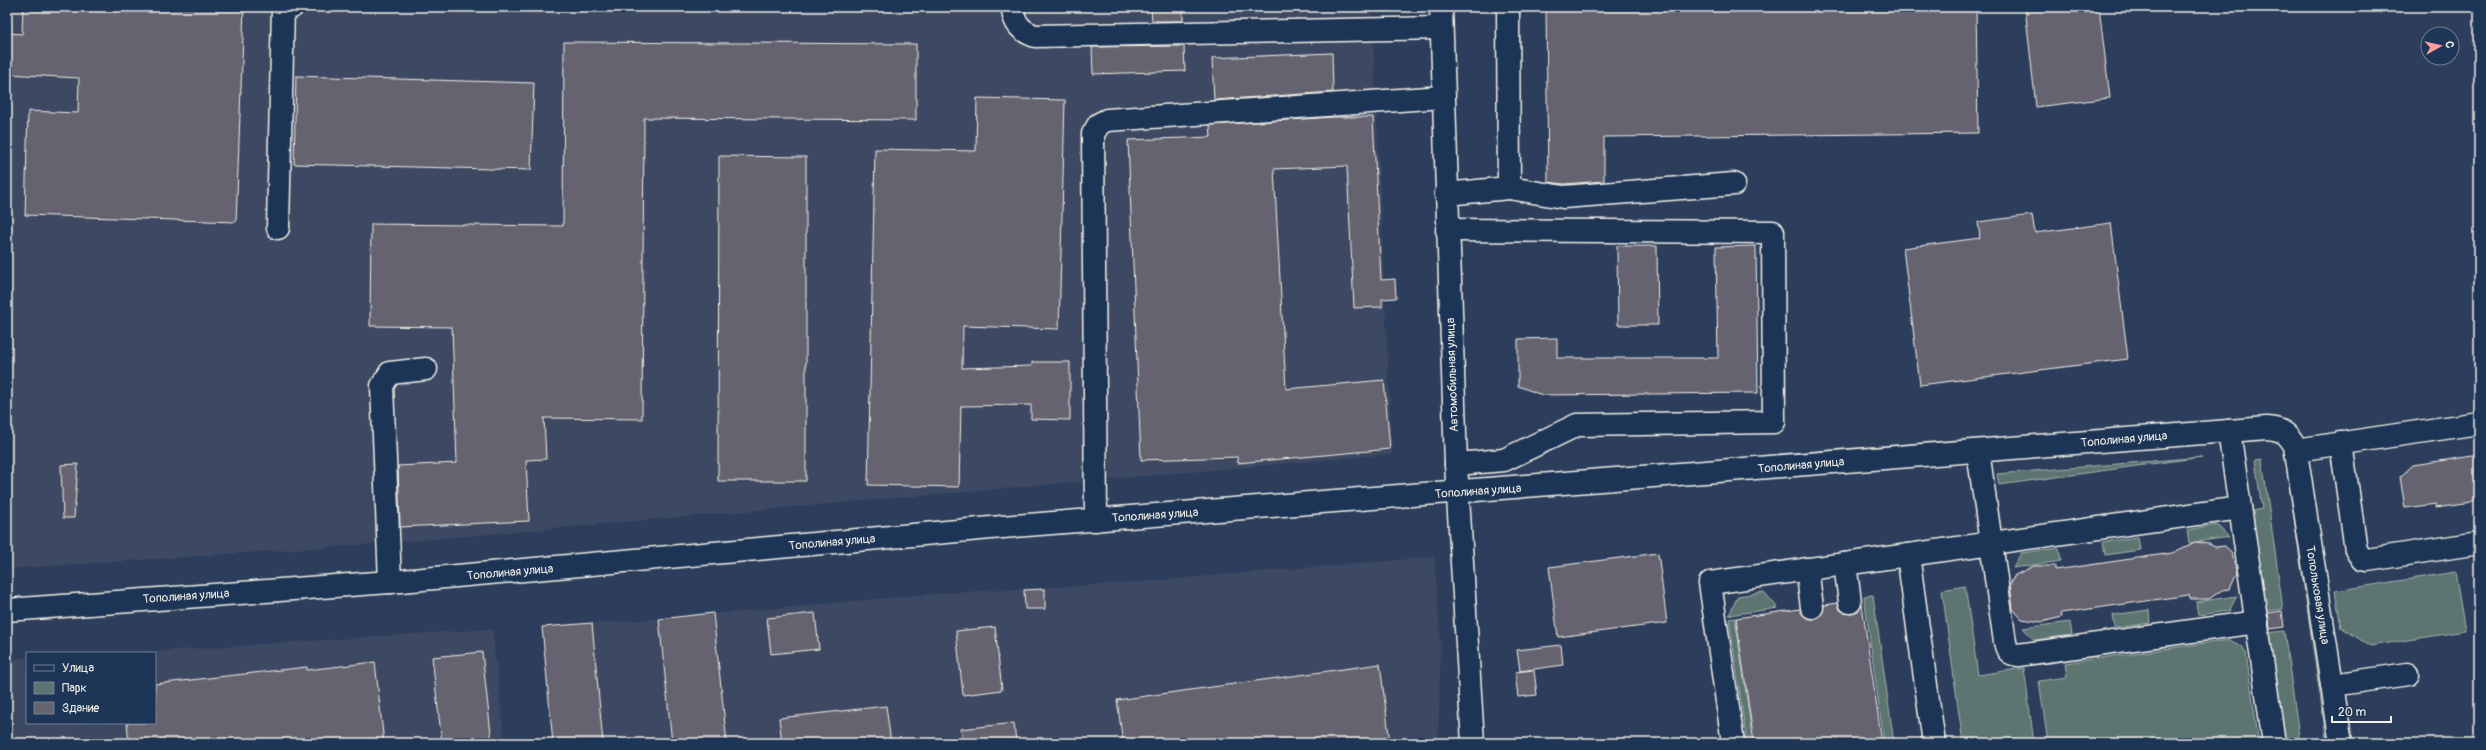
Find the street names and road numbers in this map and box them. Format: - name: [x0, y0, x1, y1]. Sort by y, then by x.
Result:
- street label: Автомобильная улица: [1443, 317, 1462, 432]
- street label: Тополиная улица: [2080, 428, 2168, 451]
- street label: Тополиная улица: [1757, 454, 1845, 477]
- street label: Тополиная улица: [1434, 481, 1522, 502]
- street label: Тополиная улица: [1111, 505, 1199, 526]
- street label: Тополиная улица: [788, 531, 876, 554]
- street label: Топольковая улица: [2302, 545, 2333, 646]
- street label: Тополиная улица: [466, 561, 554, 584]
- street label: Тополиная улица: [142, 586, 230, 607]

